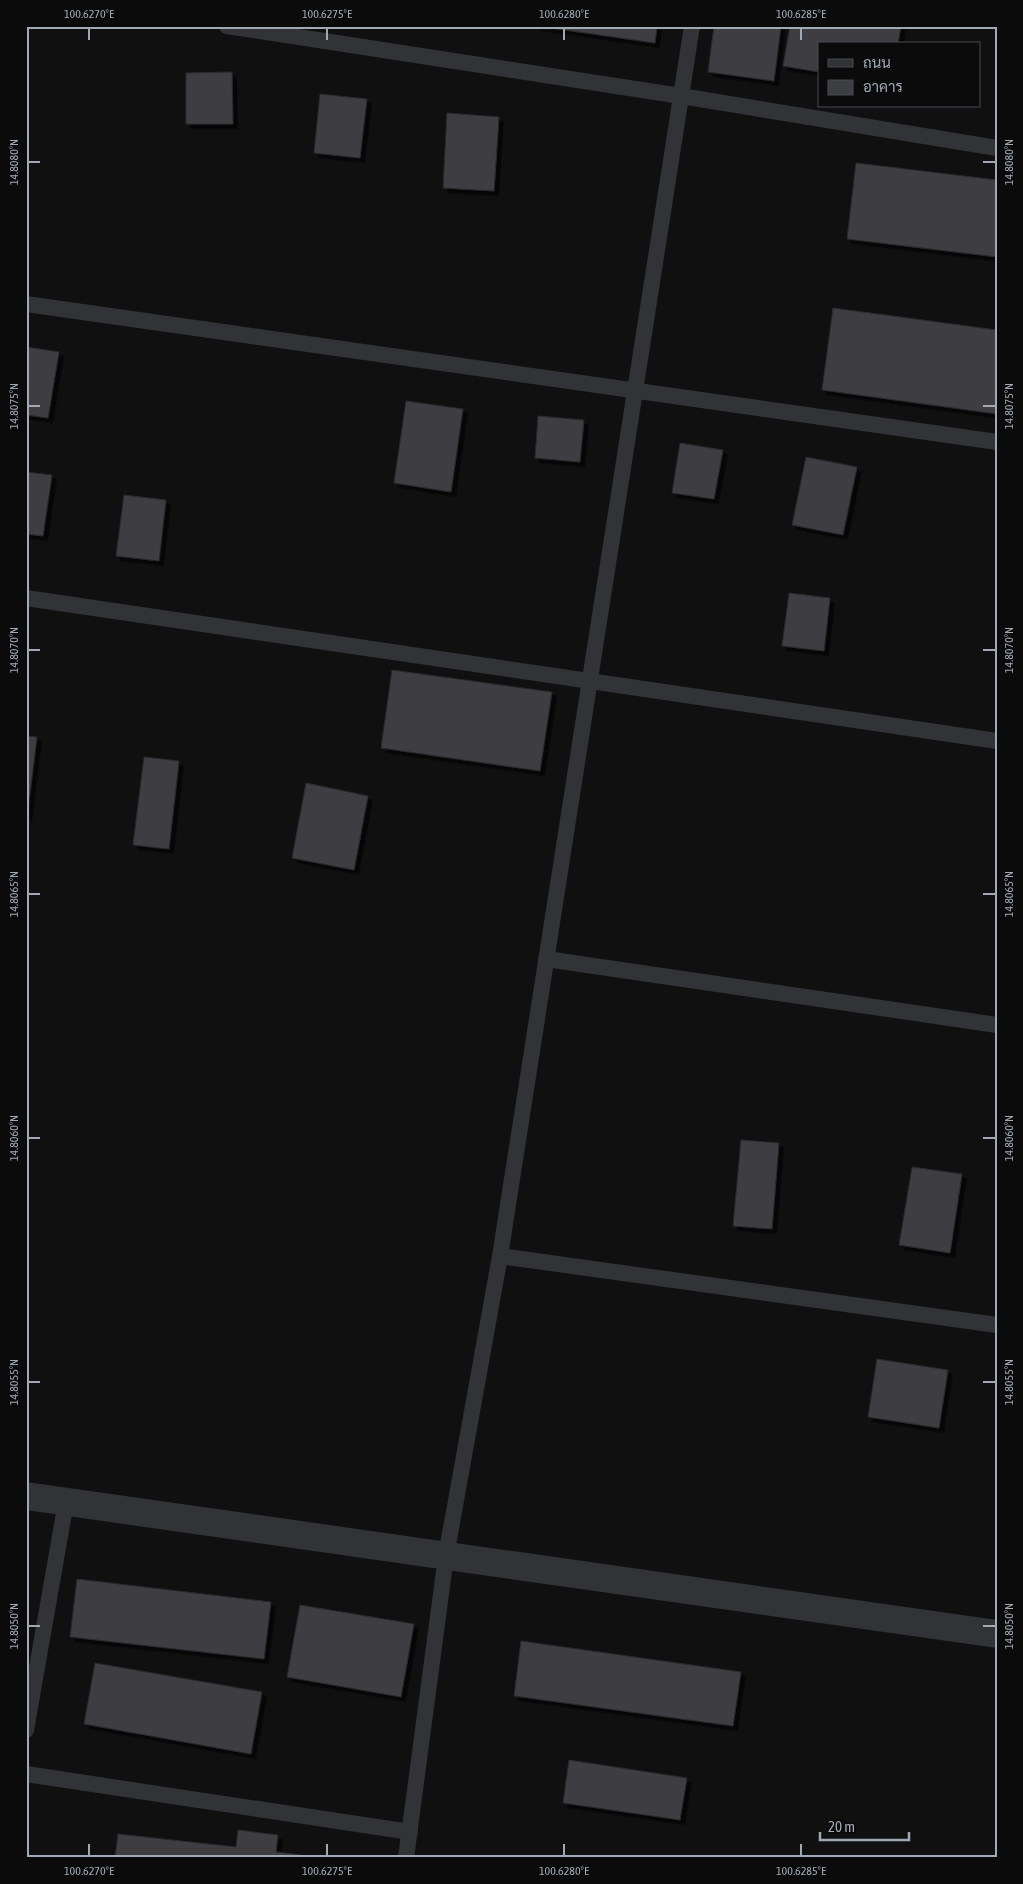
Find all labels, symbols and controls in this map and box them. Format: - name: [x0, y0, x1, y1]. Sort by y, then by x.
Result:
- text: 100.6270°E: [64, 7, 114, 21]
- text: 100.6275°E: [302, 7, 352, 21]
- text: 100.6280°E: [539, 7, 589, 21]
- text: 100.6285°E: [776, 7, 826, 21]
- legend: [818, 42, 980, 108]
- text: ถนน: [863, 54, 891, 71]
- text: อาคาร: [863, 78, 903, 95]
- text: 14.8080°N: [7, 139, 21, 185]
- text: 14.8080°N: [1002, 139, 1016, 185]
- text: 14.8075°N: [7, 383, 21, 429]
- text: 14.8075°N: [1002, 383, 1016, 429]
- text: 14.8070°N: [7, 627, 21, 673]
- text: 14.8070°N: [1002, 627, 1016, 673]
- text: 14.8065°N: [7, 871, 21, 917]
- text: 14.8065°N: [1002, 871, 1016, 917]
- text: 14.8060°N: [7, 1115, 21, 1161]
- text: 14.8060°N: [1002, 1115, 1016, 1161]
- text: 14.8055°N: [7, 1359, 21, 1405]
- text: 14.8055°N: [1002, 1359, 1016, 1405]
- text: 14.8050°N: [7, 1603, 21, 1649]
- text: 14.8050°N: [1002, 1603, 1016, 1649]
- scale bar: [820, 1809, 909, 1841]
- text: 20 m: [828, 1818, 855, 1835]
- text: 100.6270°E: [64, 1864, 114, 1878]
- text: 100.6275°E: [302, 1864, 352, 1878]
- text: 100.6280°E: [539, 1864, 589, 1878]
- text: 100.6285°E: [776, 1864, 826, 1878]

